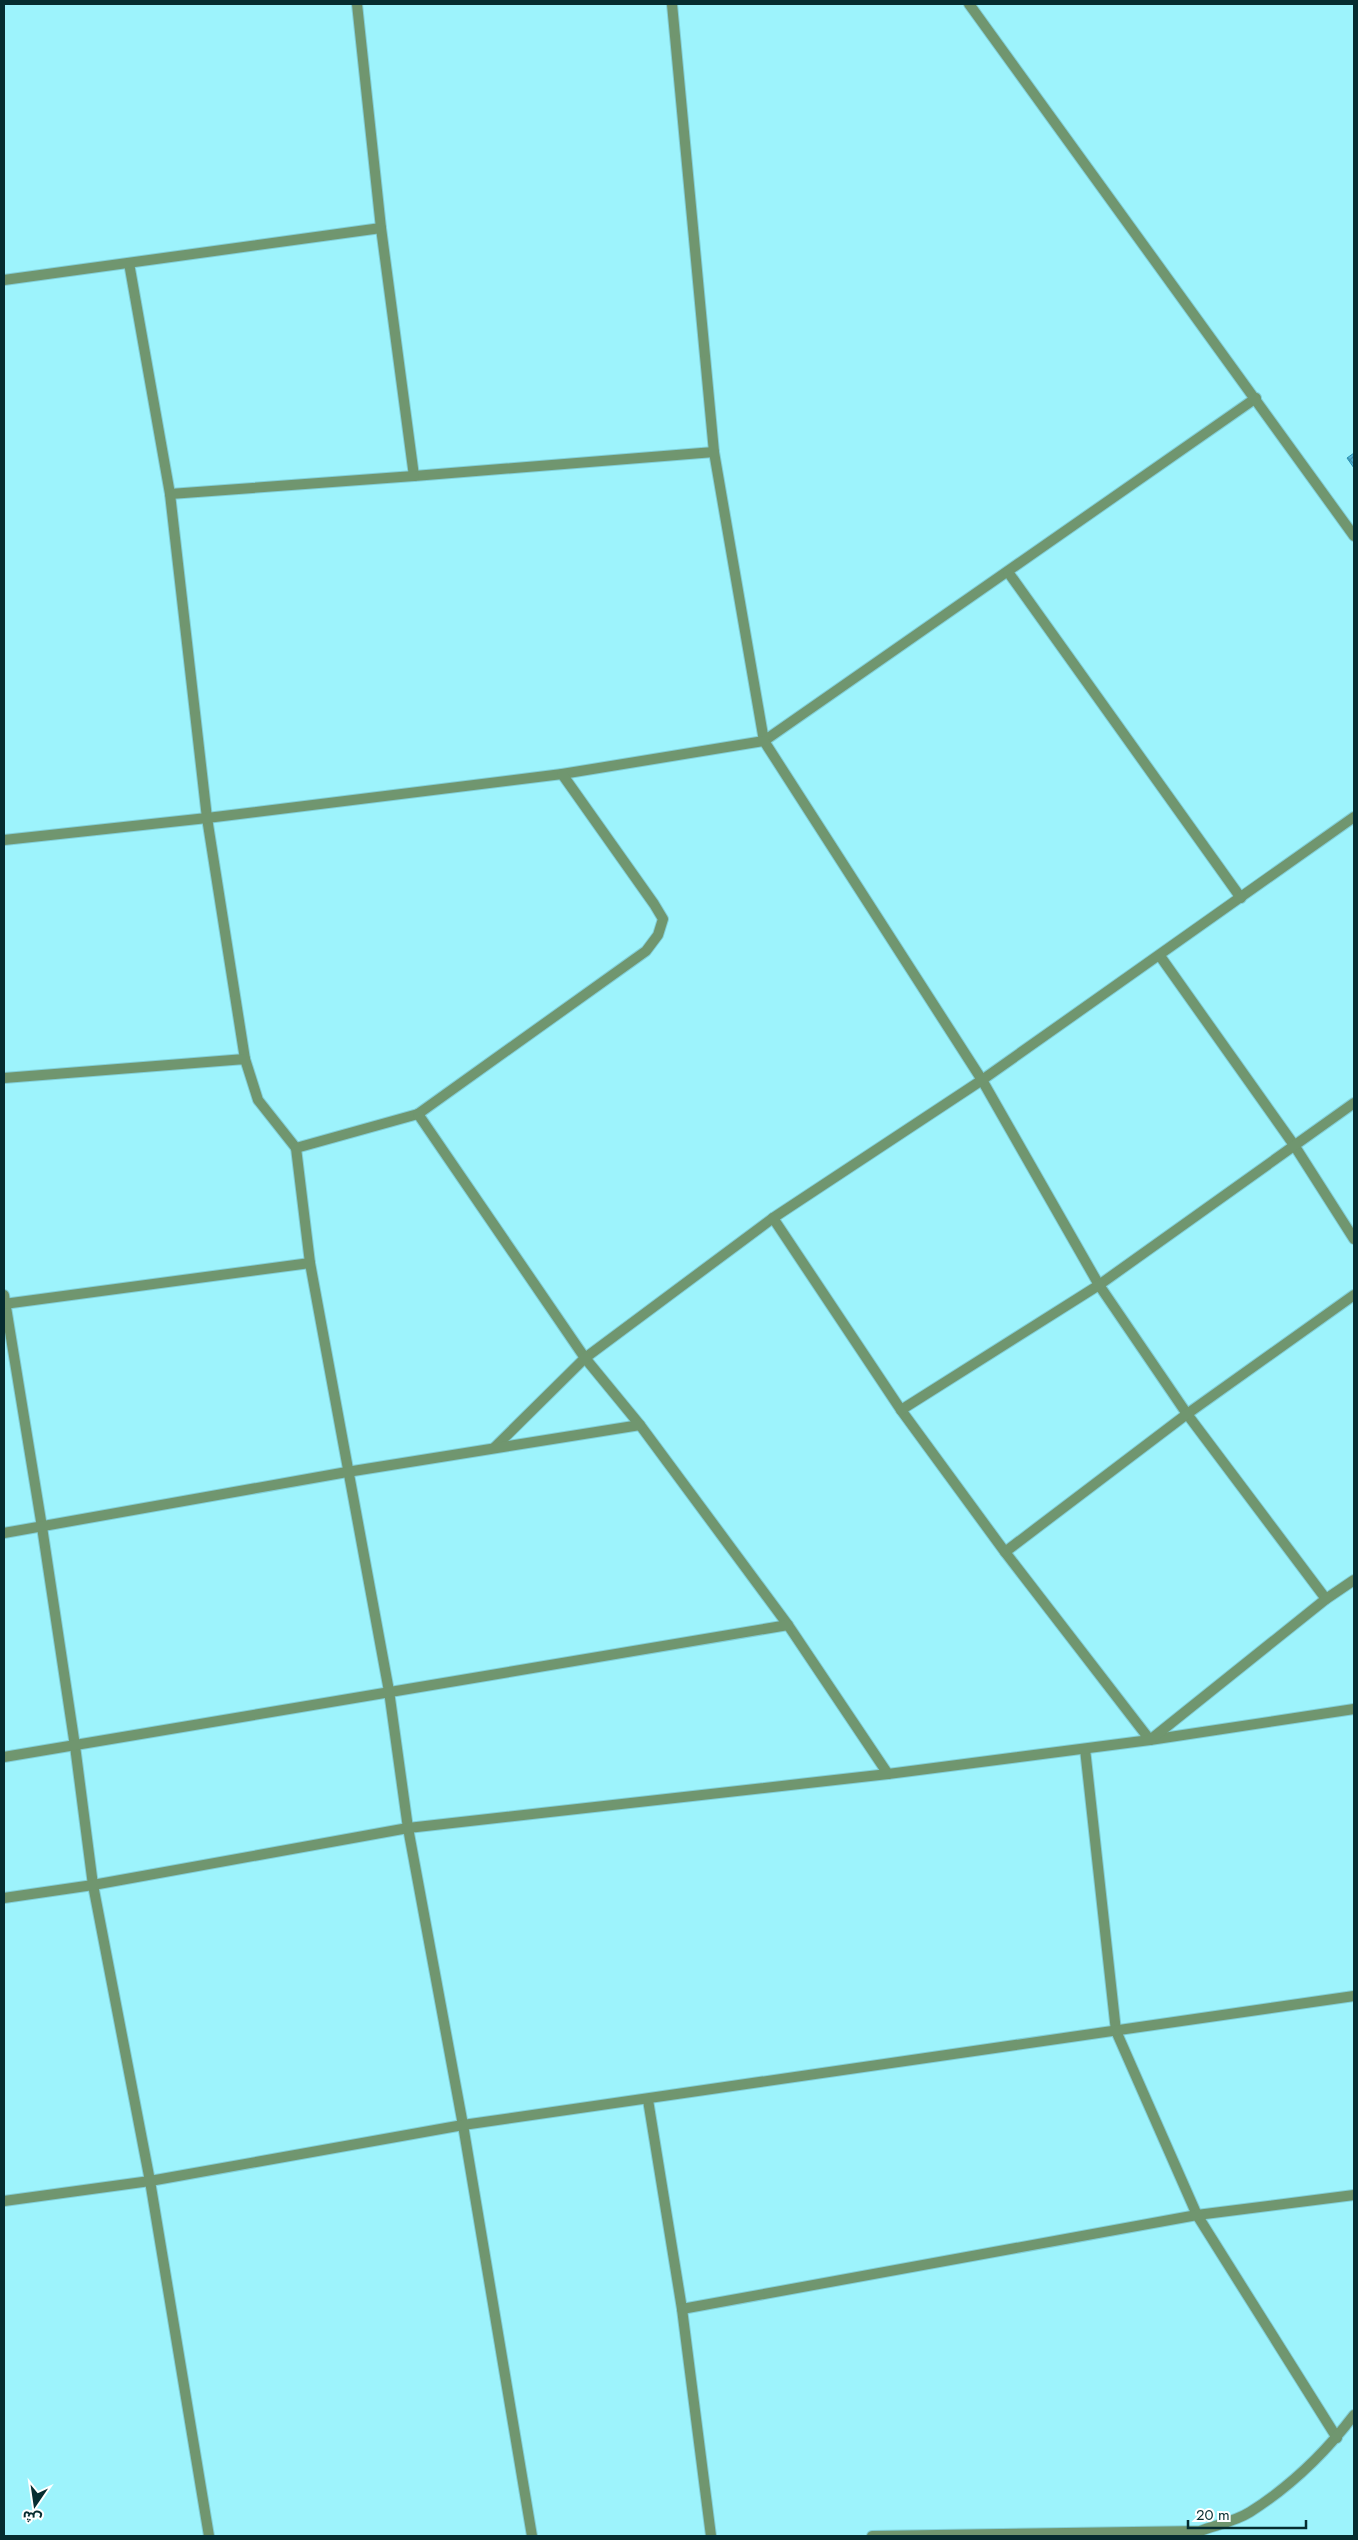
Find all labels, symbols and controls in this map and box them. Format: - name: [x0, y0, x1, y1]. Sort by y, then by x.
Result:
- north arrow: [10, 2480, 60, 2530]
- scale bar: [1188, 2498, 1306, 2530]
- text: 20 m: [1196, 2504, 1230, 2526]
- text: ش: [20, 2506, 44, 2530]

